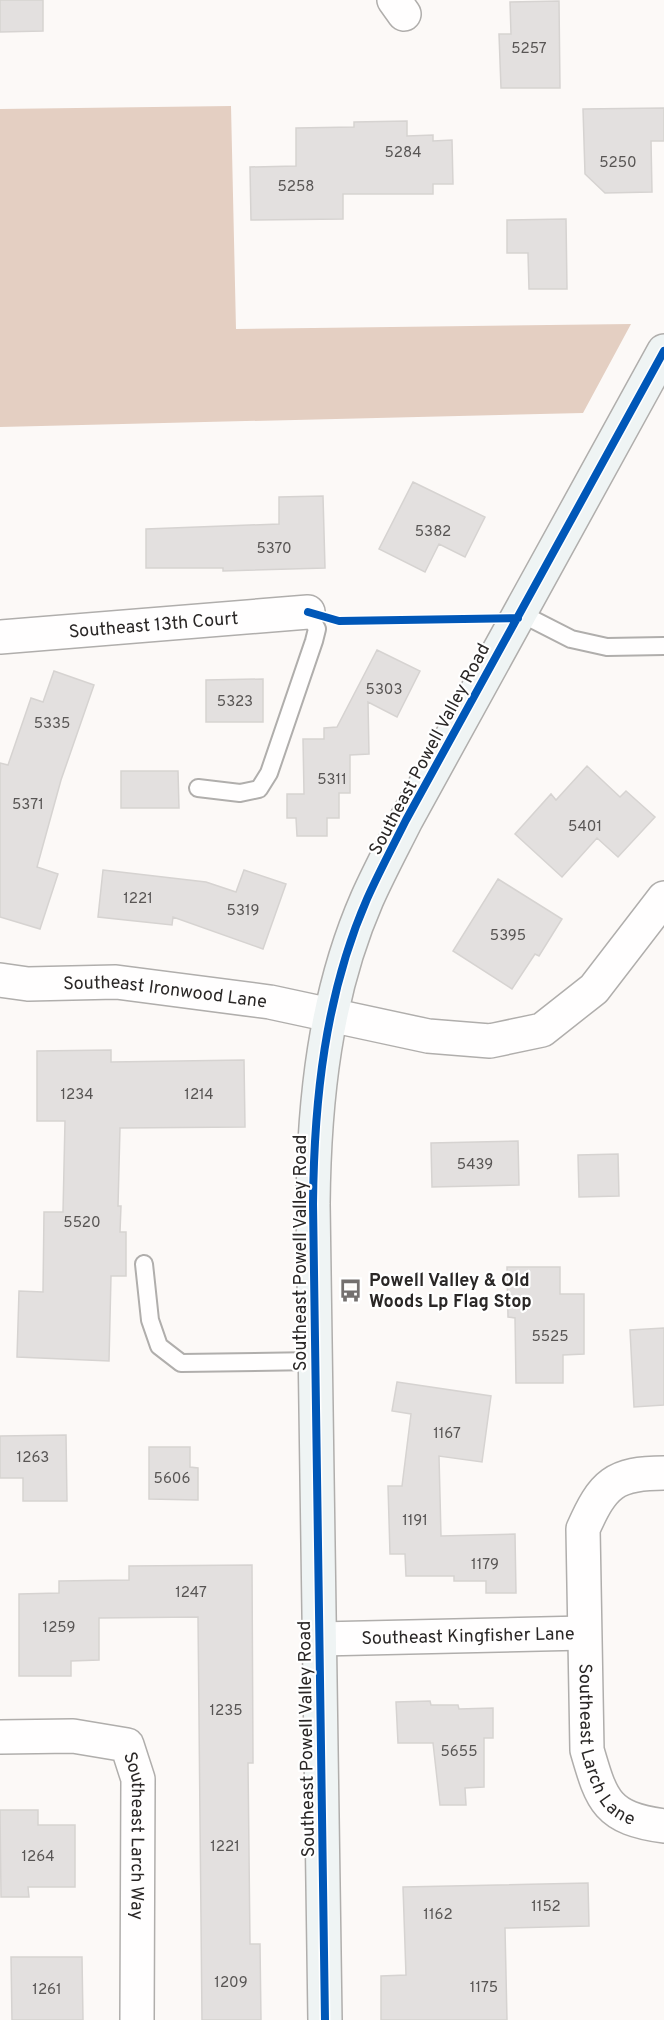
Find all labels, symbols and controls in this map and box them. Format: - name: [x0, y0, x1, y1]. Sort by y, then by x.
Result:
- house number: 5257: [511, 40, 547, 59]
- house number: 5284: [385, 144, 421, 163]
- house number: 5250: [599, 154, 637, 173]
- house number: 5258: [278, 178, 314, 197]
- house number: 5382: [415, 523, 451, 542]
- house number: 5370: [256, 540, 292, 559]
- street label: Southeast 13th Court: [68, 608, 239, 644]
- street label: Southeast Powell Valley Road: [365, 640, 496, 860]
- house number: 5303: [366, 681, 402, 700]
- house number: 5323: [217, 693, 253, 712]
- house number: 5335: [34, 715, 70, 734]
- house number: 5311: [317, 771, 347, 790]
- house number: 5371: [12, 796, 44, 815]
- house number: 5401: [568, 818, 602, 837]
- house number: 1221: [123, 890, 153, 909]
- house number: 5319: [227, 902, 259, 921]
- house number: 5395: [490, 927, 526, 946]
- street label: Southeast Ironwood Lane: [63, 972, 268, 1014]
- house number: 1234: [60, 1086, 94, 1105]
- house number: 1214: [184, 1086, 214, 1105]
- street label: Southeast Powell Valley Road: [290, 1135, 313, 1371]
- house number: 5439: [457, 1156, 493, 1175]
- house number: 5520: [63, 1214, 101, 1233]
- place label: Powell Valley & Old Woods Lp Flag Stop: [369, 1270, 532, 1314]
- bus stop icon: Powell Valley & Old Woods Lp Flag Stop: [338, 1277, 364, 1303]
- house number: 5525: [531, 1328, 569, 1347]
- house number: 1167: [433, 1425, 461, 1444]
- house number: 1263: [17, 1449, 49, 1468]
- house number: 5606: [154, 1470, 190, 1489]
- house number: 1191: [402, 1512, 428, 1531]
- house number: 1179: [471, 1556, 499, 1575]
- house number: 1247: [175, 1584, 207, 1603]
- house number: 1259: [43, 1619, 75, 1638]
- street label: Southeast Powell Valley Road: [294, 1621, 321, 1857]
- street label: Southeast Kingfisher Lane: [361, 1623, 575, 1651]
- street label: Southeast Larch Lane: [572, 1663, 638, 1832]
- house number: 1235: [209, 1702, 243, 1721]
- house number: 5655: [441, 1743, 477, 1762]
- street label: Southeast Larch Way: [117, 1749, 148, 1920]
- house number: 1221: [210, 1838, 240, 1857]
- house number: 1264: [21, 1848, 55, 1867]
- house number: 1152: [531, 1898, 561, 1917]
- house number: 1162: [423, 1906, 453, 1925]
- house number: 1209: [214, 1974, 248, 1993]
- house number: 1175: [470, 1979, 498, 1998]
- house number: 1261: [32, 1981, 62, 2000]

